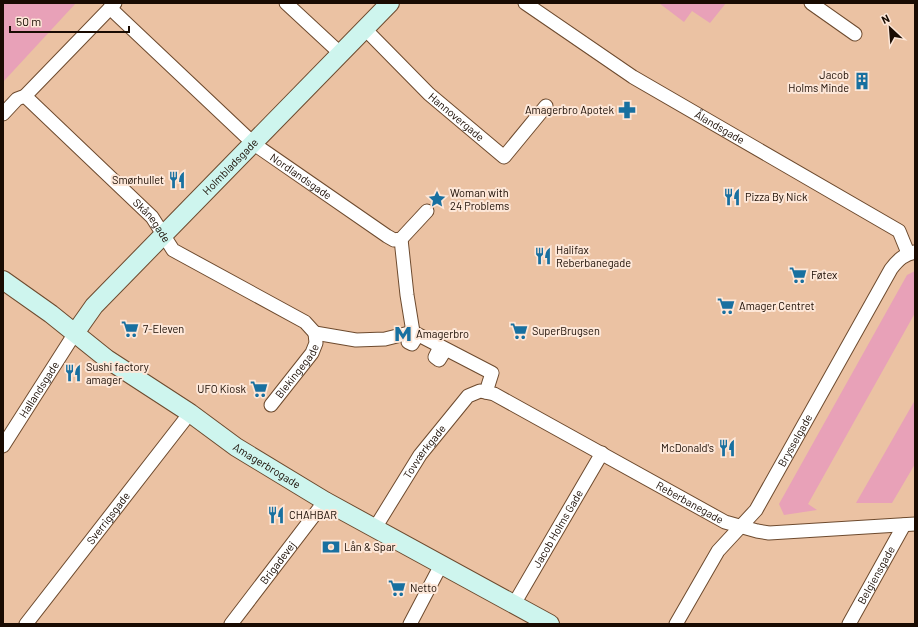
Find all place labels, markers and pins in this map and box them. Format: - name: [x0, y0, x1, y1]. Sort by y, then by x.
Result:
- place label: Jacob Holms Minde: [788, 68, 849, 94]
- building icon: Jacob Holms Minde: [852, 71, 872, 91]
- pharmacy icon: Amagerbro Apotek: [617, 100, 637, 120]
- place label: Amagerbro Apotek: [525, 103, 614, 116]
- restaurant icon: Smørhullet: [167, 170, 187, 190]
- place label: Smørhullet: [112, 173, 164, 186]
- place label: Woman with 24 Problems: [450, 186, 509, 212]
- restaurant icon: Pizza By Nick: [722, 187, 742, 207]
- place icon: Woman with 24 Problems: [427, 189, 447, 209]
- place label: Pizza By Nick: [745, 190, 808, 203]
- place label: Halifax Reberbanegade: [556, 243, 631, 269]
- restaurant icon: Halifax Reberbanegade: [533, 246, 553, 266]
- supermarket icon: Føtex: [788, 265, 808, 285]
- place label: Føtex: [811, 268, 837, 281]
- supermarket icon: Amager Centret: [716, 296, 736, 316]
- place label: Amager Centret: [739, 299, 815, 312]
- supermarket icon: 7-Eleven: [120, 319, 140, 339]
- supermarket icon: SuperBrugsen: [509, 321, 529, 341]
- place label: 7-Eleven: [143, 322, 184, 335]
- metro station icon: Amagerbro: [393, 324, 413, 344]
- place label: SuperBrugsen: [532, 324, 600, 337]
- place label: Amagerbro: [416, 327, 469, 340]
- place label: Sushi factory amager: [86, 360, 149, 386]
- restaurant icon: Sushi factory amager: [63, 363, 83, 383]
- supermarket icon: UFO Kiosk: [249, 379, 269, 399]
- place label: UFO Kiosk: [197, 382, 246, 395]
- restaurant icon: McDonald's: [717, 438, 737, 458]
- place label: McDonald's: [661, 441, 714, 454]
- restaurant icon: CHAHBAR: [266, 505, 286, 525]
- place label: CHAHBAR: [289, 508, 337, 521]
- bank icon: Lån & Spar: [321, 537, 341, 557]
- place label: Lån & Spar: [344, 540, 396, 553]
- supermarket icon: Netto: [387, 578, 407, 598]
- place label: Netto: [410, 581, 437, 594]

